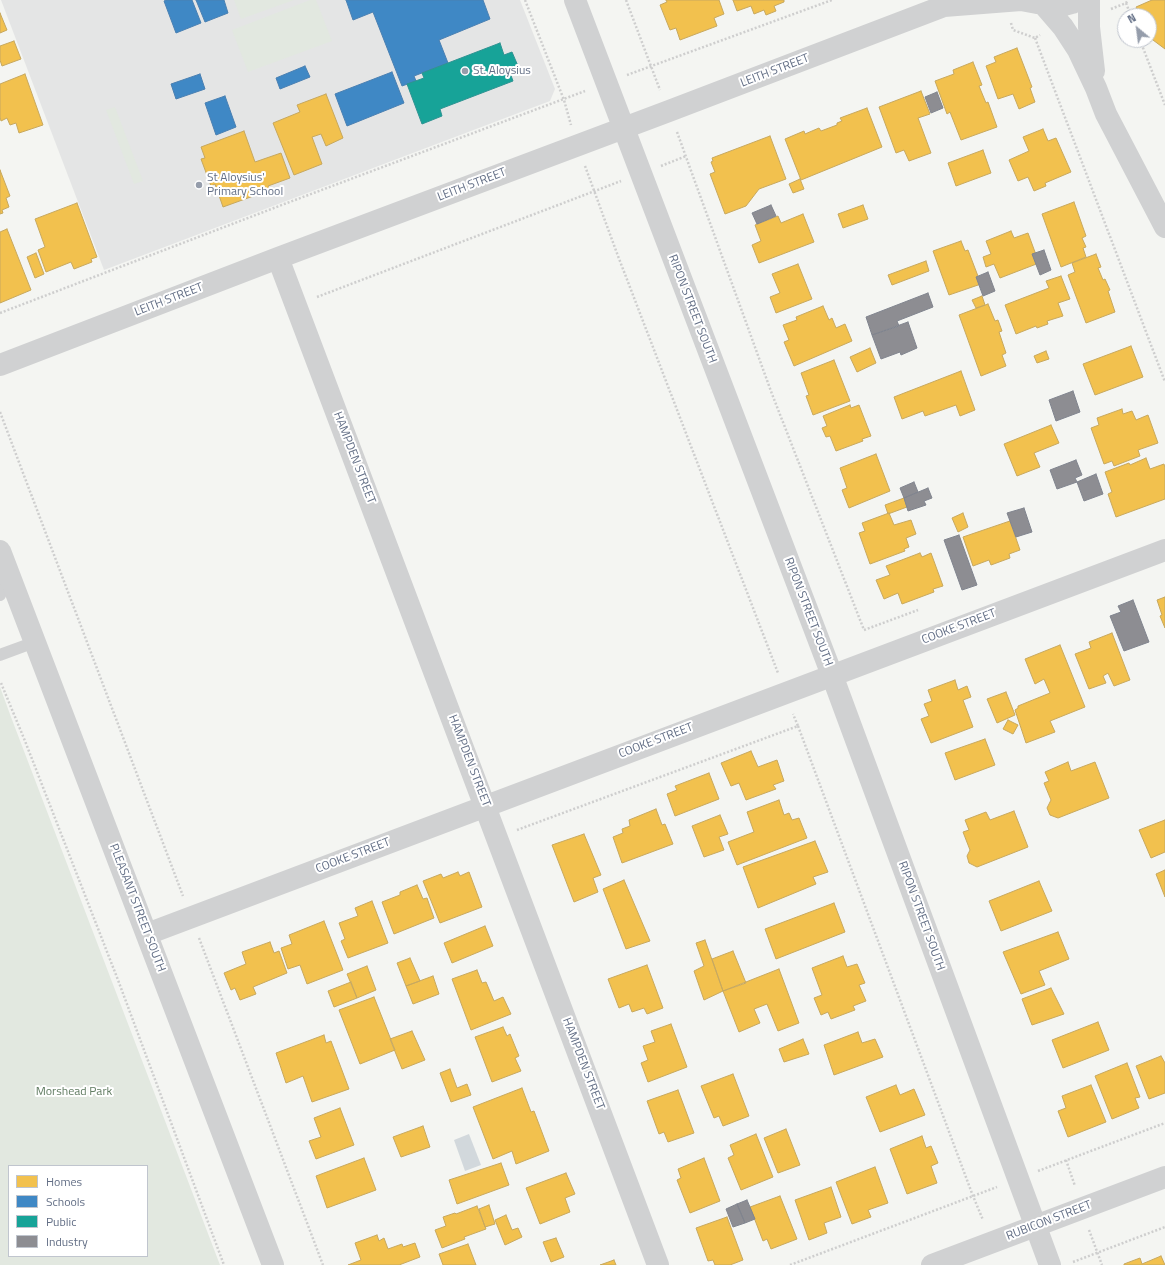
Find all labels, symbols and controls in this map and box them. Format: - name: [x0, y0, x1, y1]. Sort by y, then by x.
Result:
- north arrow: [1117, 8, 1157, 48]
- text: N: [1124, 10, 1139, 27]
- street label: LEITH STREET: [739, 51, 811, 91]
- place label: St. Aloysius: [473, 64, 531, 78]
- marker: St. Aloysius: [460, 66, 470, 76]
- street label: LEITH STREET: [436, 165, 508, 205]
- place label: St Aloysius' Primary School: [207, 171, 283, 199]
- marker: St Aloysius' Primary School: [194, 180, 204, 190]
- street label: RIPON STREET SOUTH: [665, 253, 719, 365]
- street label: LEITH STREET: [133, 280, 205, 320]
- street label: HAMPDEN STREET: [330, 410, 378, 506]
- street label: RIPON STREET SOUTH: [781, 556, 835, 668]
- street label: COOKE STREET: [920, 606, 998, 648]
- street label: HAMPDEN STREET: [445, 713, 493, 809]
- street label: COOKE STREET: [617, 720, 695, 762]
- street label: COOKE STREET: [314, 835, 392, 877]
- street label: PLEASANT STREET SOUTH: [106, 842, 168, 974]
- street label: RIPON STREET SOUTH: [895, 859, 947, 973]
- street label: HAMPDEN STREET: [559, 1016, 607, 1112]
- park label: Morshead Park: [36, 1085, 112, 1099]
- legend: [8, 1165, 148, 1257]
- text: Homes: [46, 1172, 82, 1191]
- text: Schools: [46, 1192, 85, 1211]
- street label: RUBICON STREET: [1004, 1198, 1094, 1244]
- text: Public: [46, 1212, 76, 1231]
- text: Industry: [46, 1232, 88, 1251]

